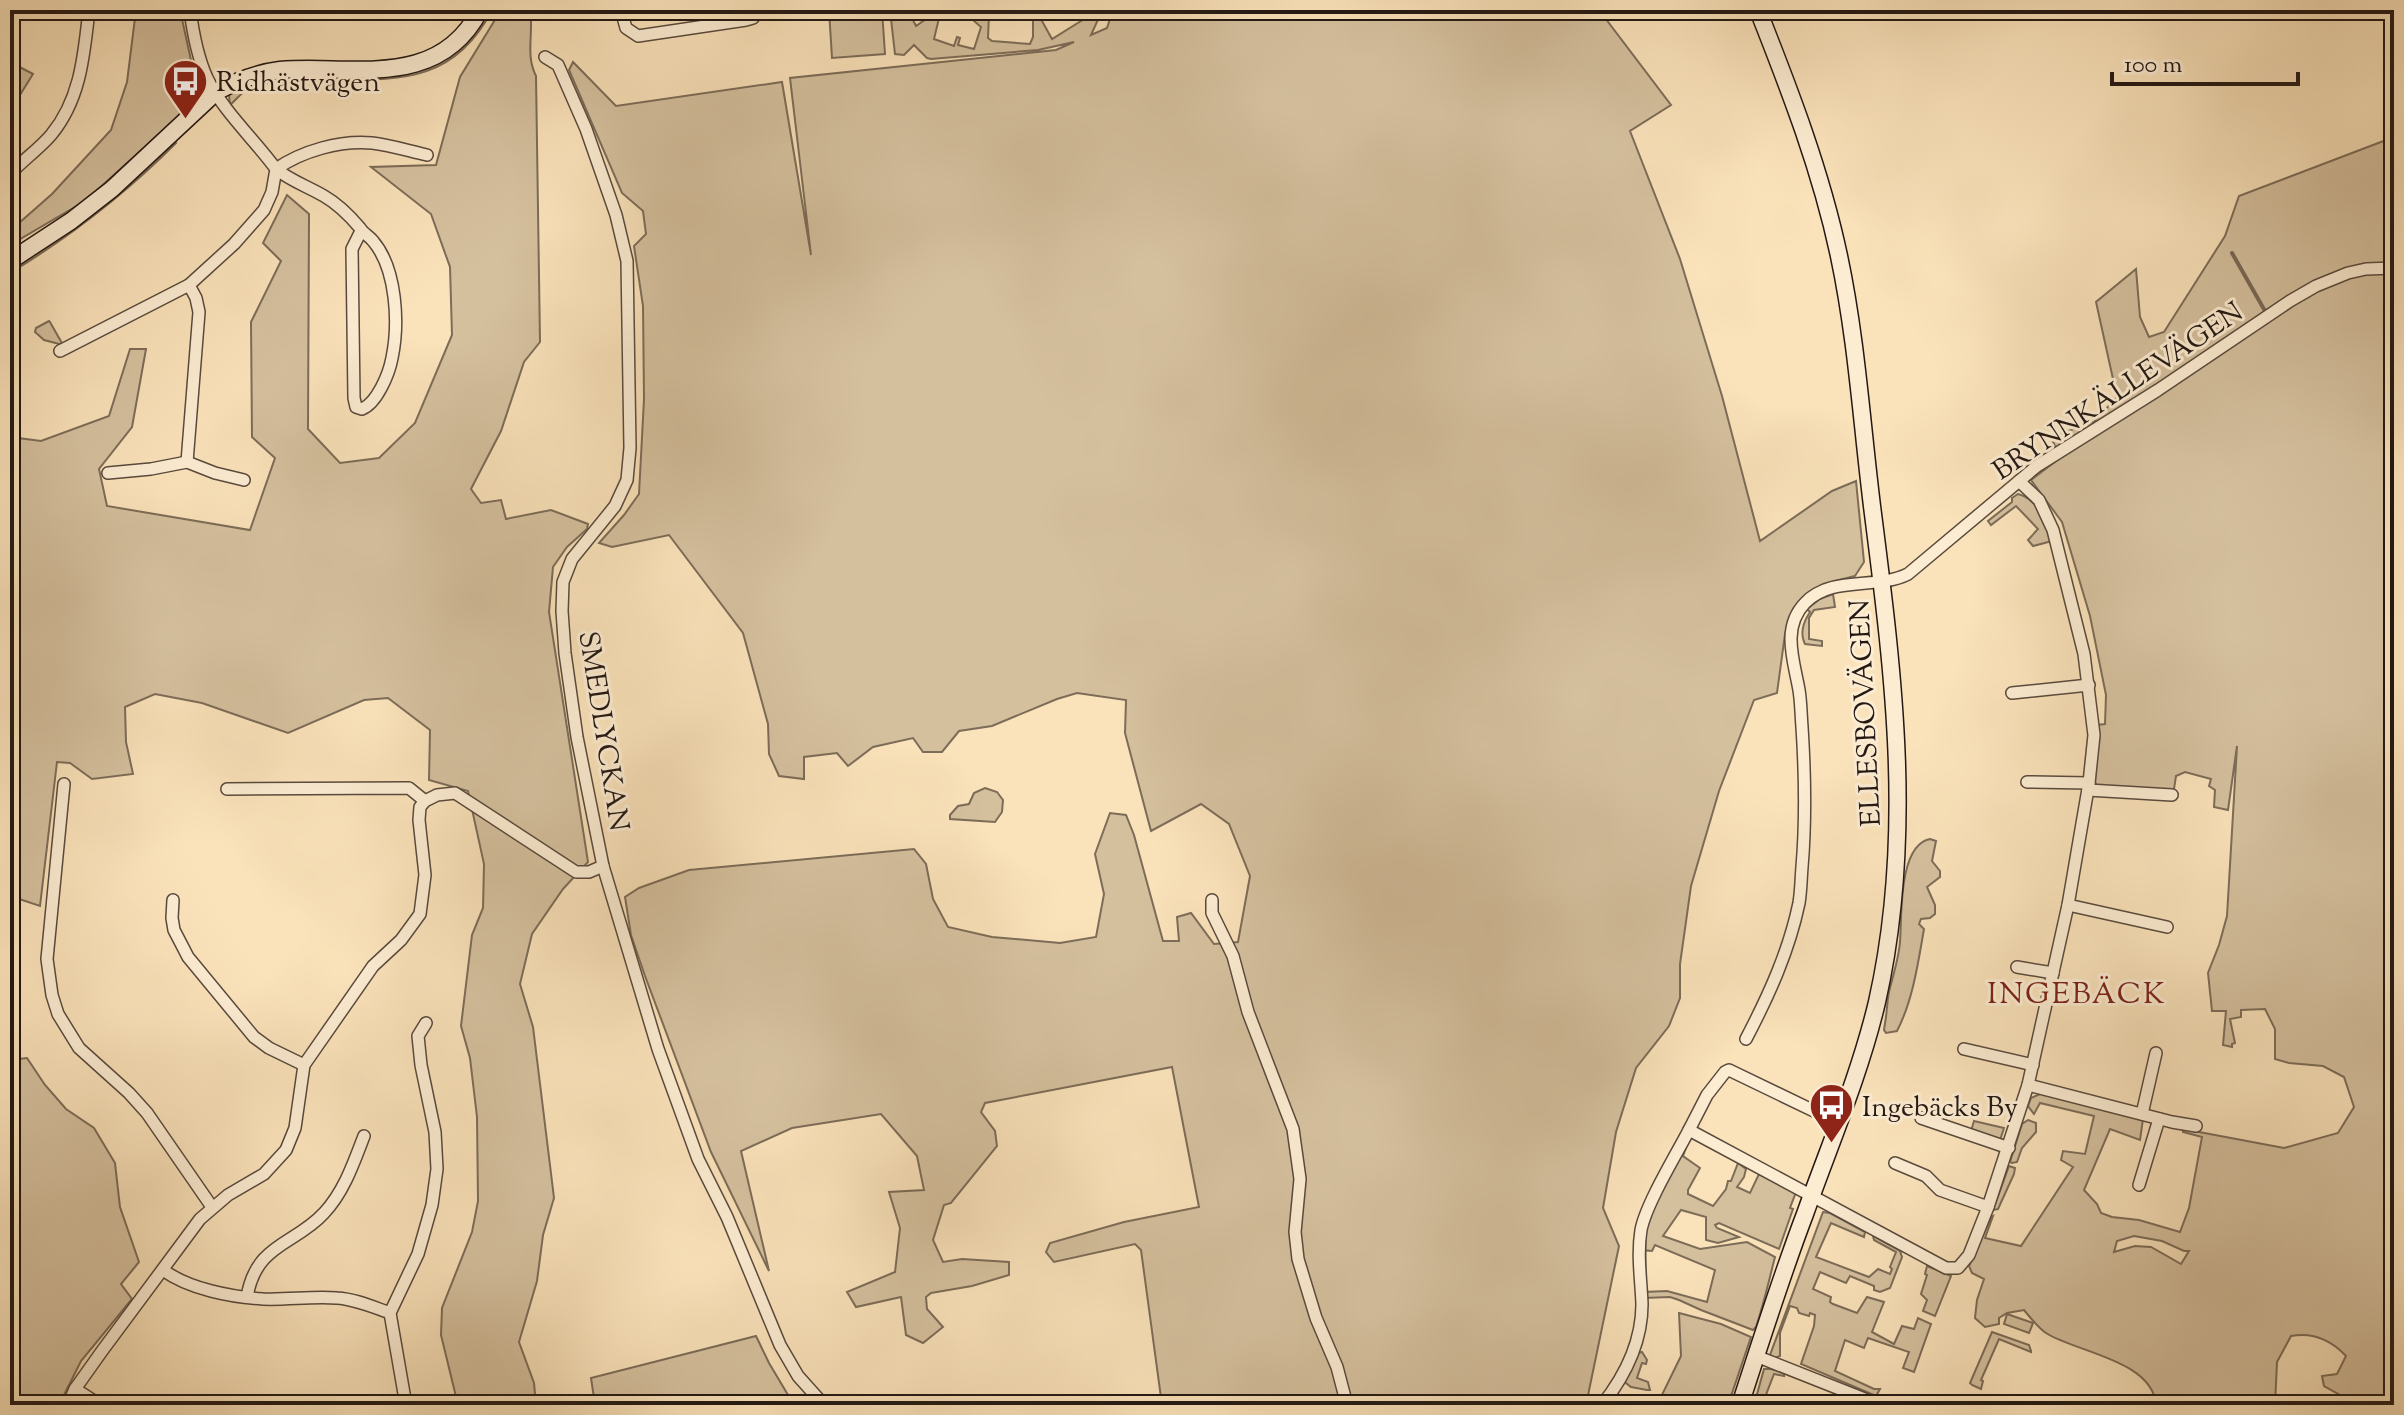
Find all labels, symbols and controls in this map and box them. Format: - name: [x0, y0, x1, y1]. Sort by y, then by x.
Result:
- scale bar: [2112, 36, 2298, 86]
- text: 100 m: [2124, 49, 2182, 83]
- bus stop icon: Ridhästvägen: [161, 57, 209, 120]
- place label: Ridhästvägen: [216, 64, 380, 104]
- street label: BRYNNKÄLLEVÄGEN: [1985, 294, 2252, 491]
- street label: ELLESBOVÄGEN: [1841, 598, 1893, 827]
- street label: SMEDLYCKAN: [566, 629, 638, 834]
- district label: INGEBÄCK: [1987, 974, 2167, 1017]
- bus stop icon: Ingebäcks By: [1807, 1082, 1855, 1145]
- place label: Ingebäcks By: [1862, 1089, 2018, 1129]

